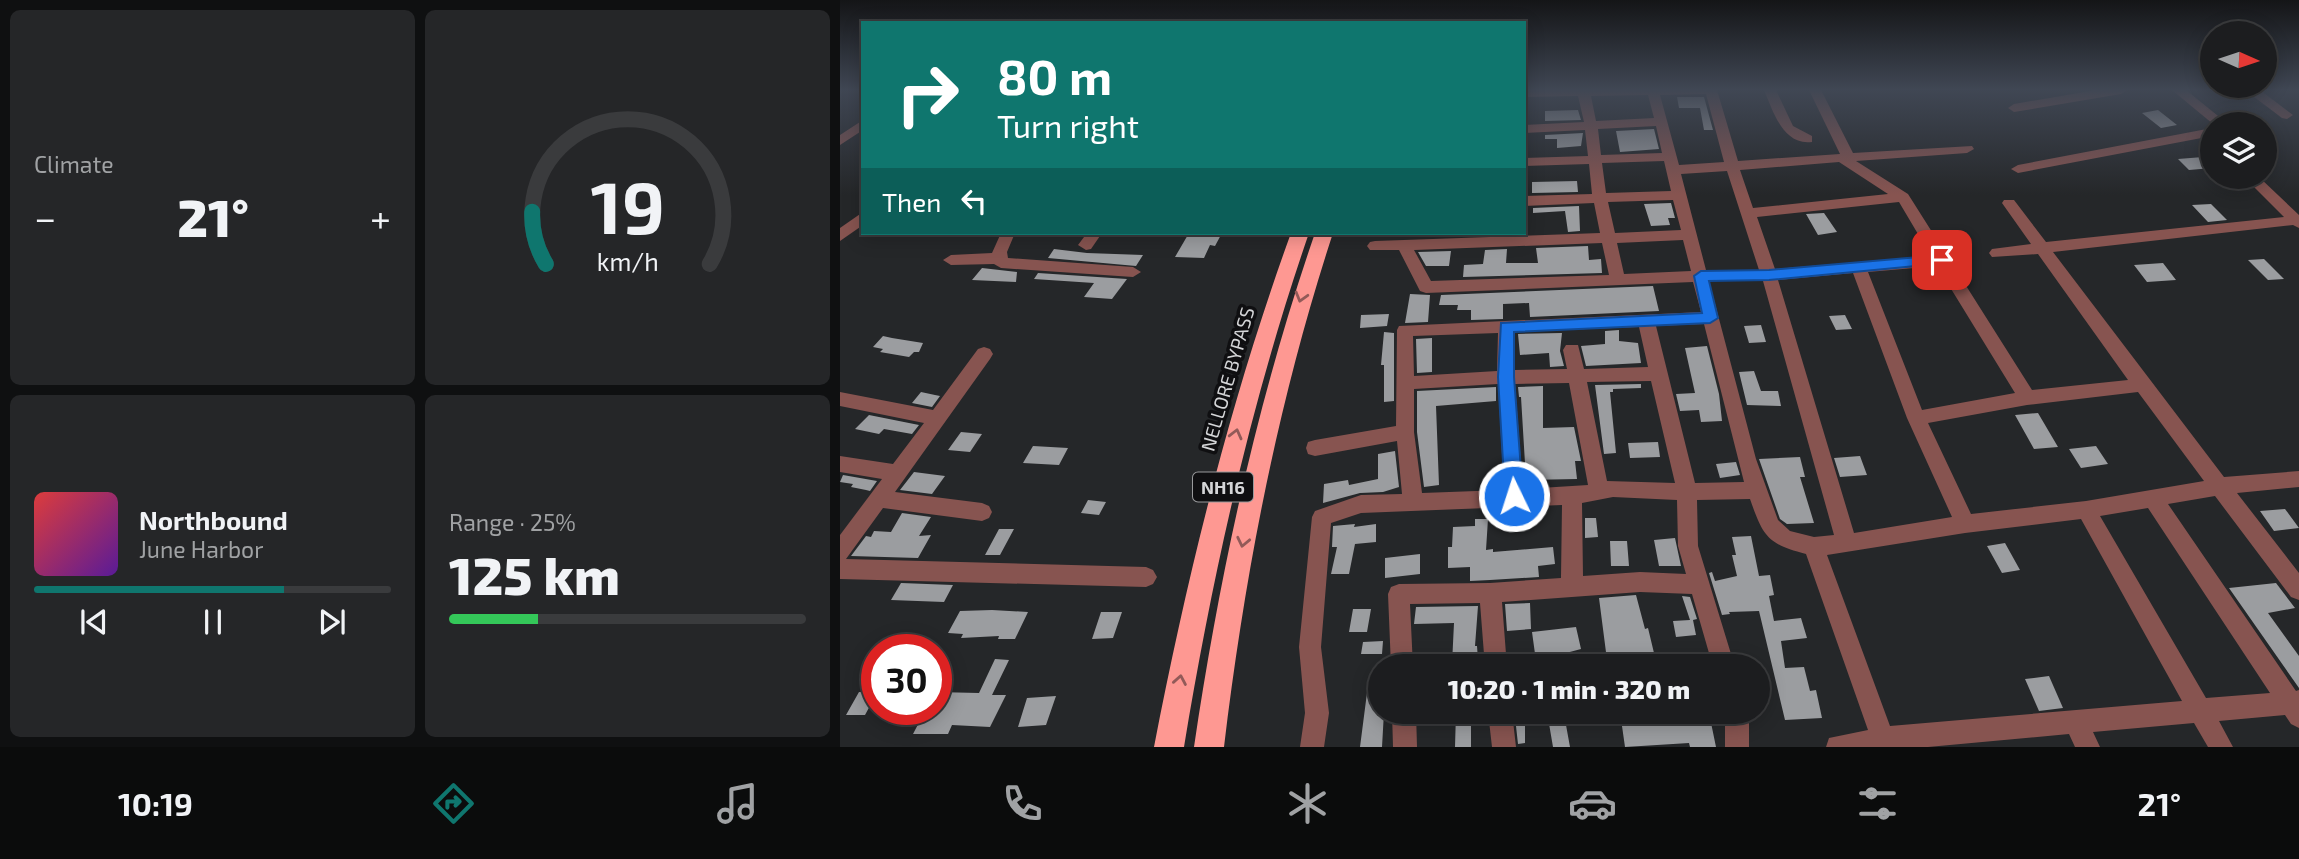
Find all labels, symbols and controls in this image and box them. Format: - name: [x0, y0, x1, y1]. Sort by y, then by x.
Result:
- north arrow: [2200, 21, 2277, 98]
- map controls: [2200, 21, 2277, 189]
- text: 80 m: [997, 46, 1112, 105]
- icon: right: [882, 49, 973, 140]
- text: Turn right: [997, 106, 1139, 144]
- button: layers: [2200, 112, 2277, 189]
- text: Climate: [34, 150, 114, 178]
- text: 19: [590, 161, 665, 249]
- icon: left: [955, 182, 993, 220]
- text: 21°: [177, 185, 249, 247]
- text: Then: [882, 186, 941, 217]
- text: −: [34, 194, 56, 240]
- text: +: [370, 194, 391, 240]
- pin: [1912, 230, 1972, 290]
- icon: arrive: [1923, 241, 1961, 279]
- text: km/h: [596, 245, 659, 275]
- one-way arrow: [1295, 291, 1310, 303]
- street label: NELLORE BYPASS: [1195, 304, 1259, 454]
- one-way arrow: [1228, 428, 1242, 440]
- position arrow: [1477, 459, 1551, 533]
- road number: NH16: [1193, 472, 1253, 502]
- text: Northbound: [139, 504, 288, 535]
- text: Range · 25%: [449, 508, 576, 536]
- text: June Harbor: [139, 535, 263, 563]
- one-way arrow: [1236, 536, 1251, 548]
- text: 125 km: [449, 543, 620, 605]
- icon: previous: [75, 603, 113, 641]
- icon: pause: [194, 603, 232, 641]
- icon: next: [313, 603, 351, 641]
- speed limit sign: 30: [861, 634, 952, 725]
- text: 10:20 · 1 min · 320 m: [1448, 673, 1690, 704]
- one-way arrow: [1172, 674, 1187, 686]
- icon: directions: [429, 779, 478, 828]
- icon: music: [713, 779, 762, 828]
- icon: phone: [998, 779, 1047, 828]
- icon: climate: [1283, 779, 1332, 828]
- icon: car: [1568, 779, 1617, 828]
- icon: filters: [1853, 779, 1902, 828]
- text: 10:19: [118, 784, 193, 822]
- text: 21°: [2138, 784, 2181, 822]

